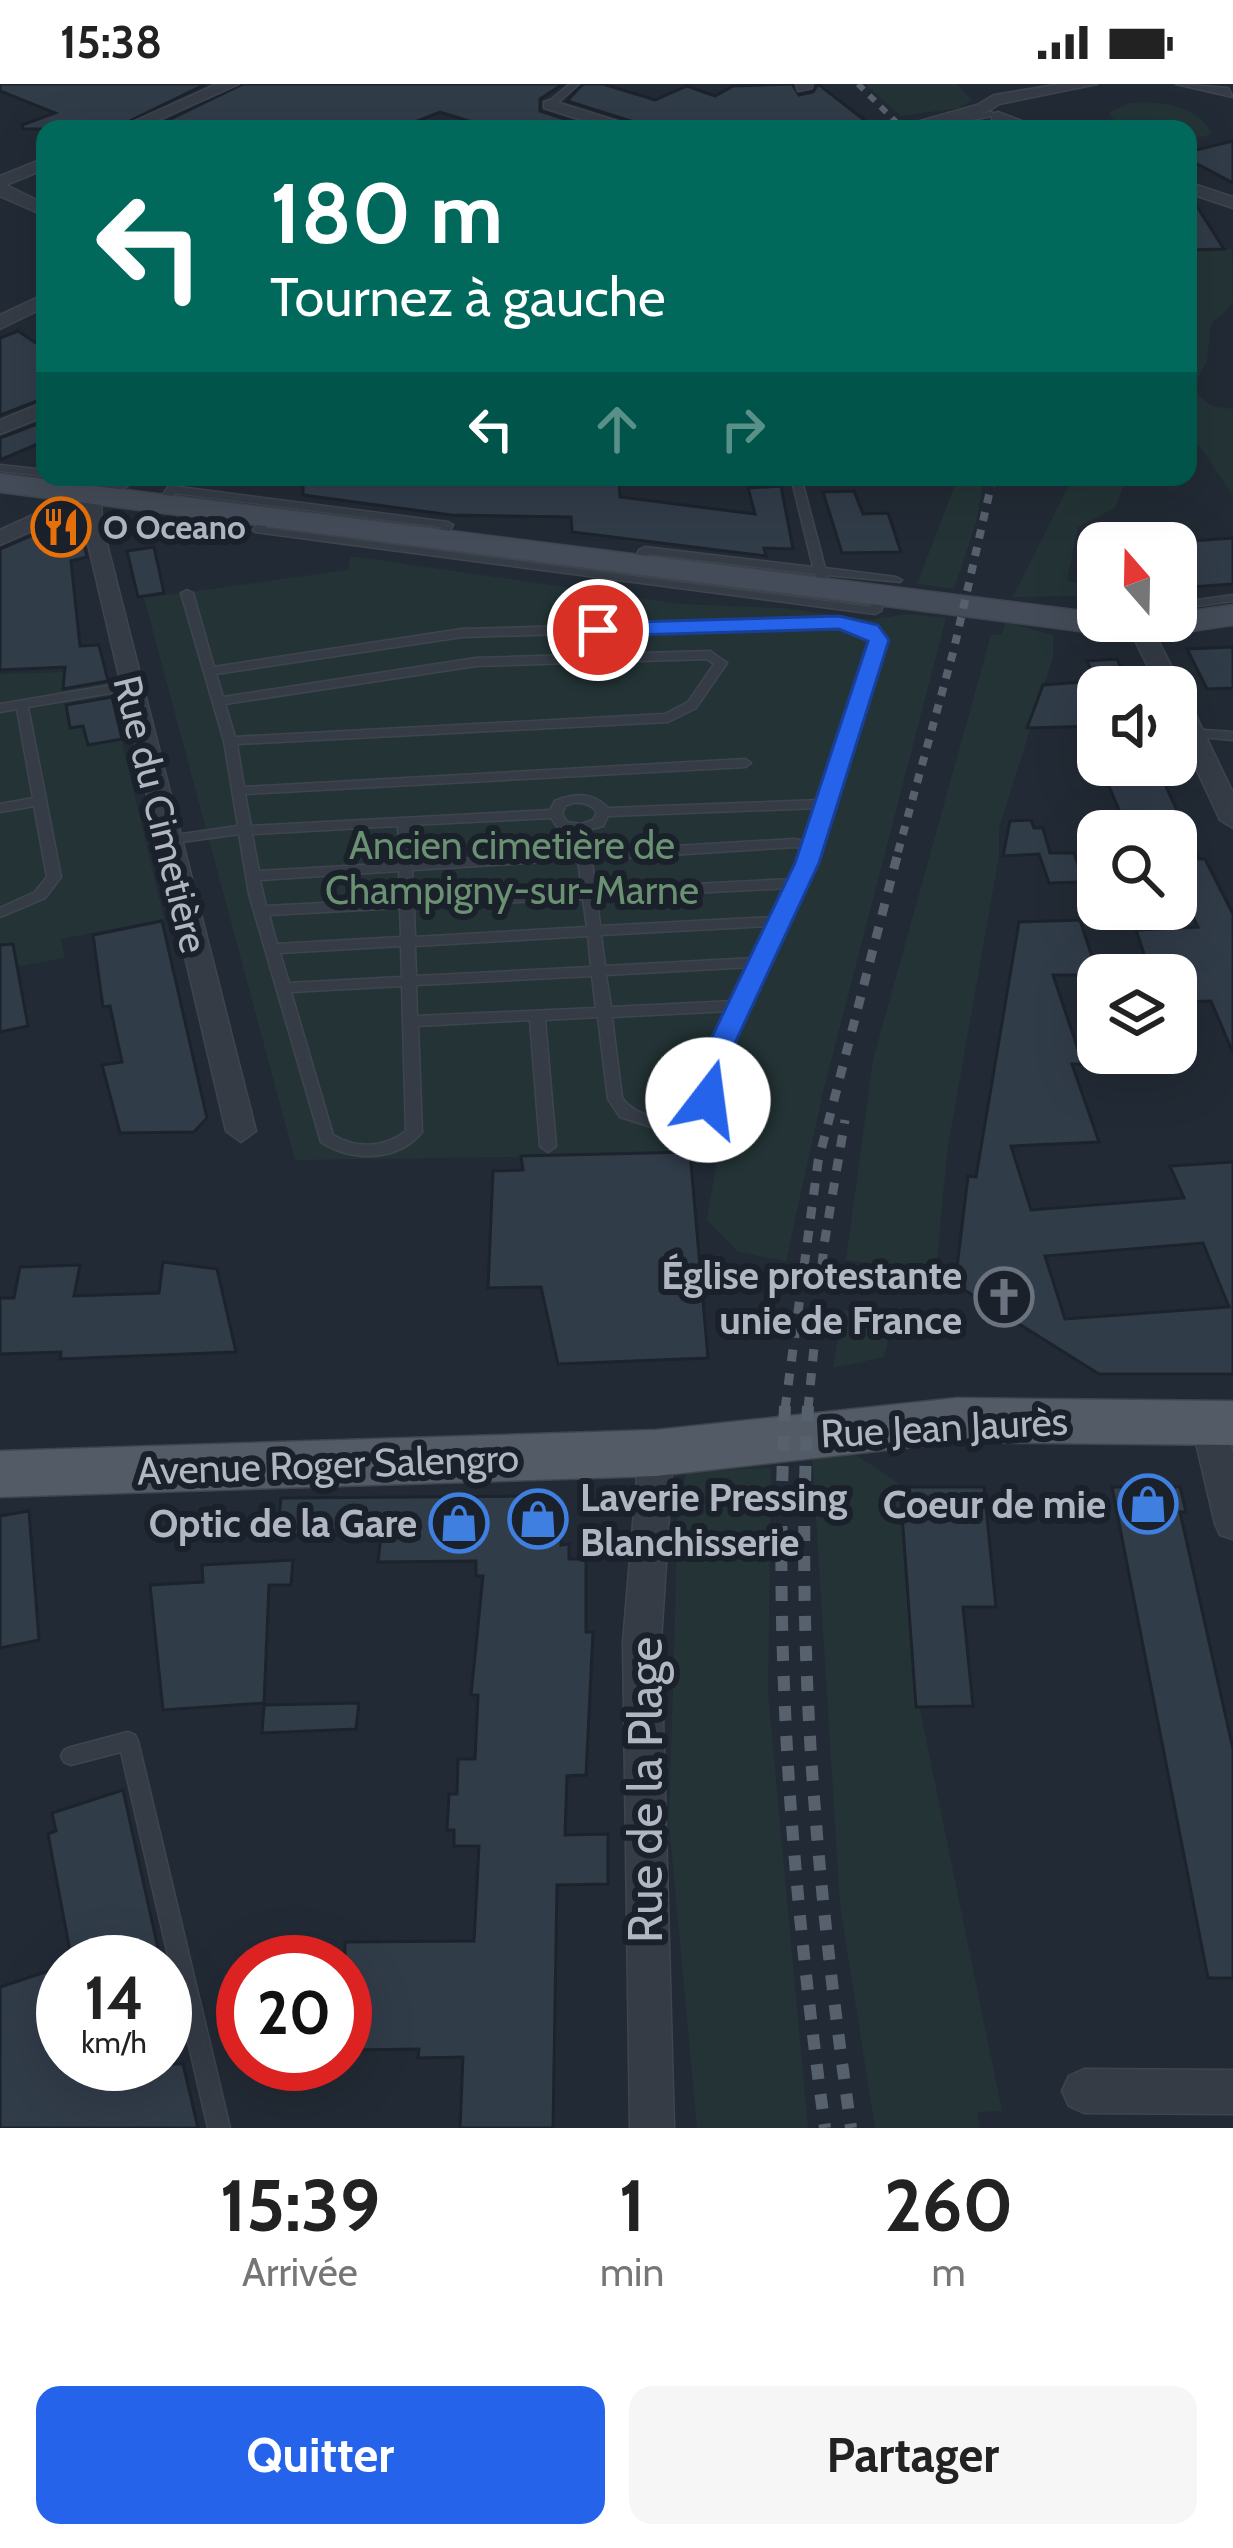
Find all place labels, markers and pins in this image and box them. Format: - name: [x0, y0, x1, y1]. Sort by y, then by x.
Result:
- restaurant icon: O Oceano: [30, 496, 92, 558]
- place label: O Oceano: [103, 507, 246, 547]
- pin: [547, 579, 649, 681]
- place label: Église protestante unie de France: [661, 1251, 962, 1344]
- church icon: Église protestante unie de France: [973, 1266, 1035, 1328]
- place label: Laverie Pressing Blanchisserie: [580, 1473, 848, 1566]
- shop icon: Coeur de mie: [1117, 1473, 1179, 1535]
- place label: Coeur de mie: [883, 1480, 1106, 1528]
- shop icon: Laverie Pressing Blanchisserie: [507, 1488, 569, 1550]
- shop icon: Optic de la Gare: [428, 1492, 490, 1554]
- place label: Optic de la Gare: [149, 1499, 417, 1547]

